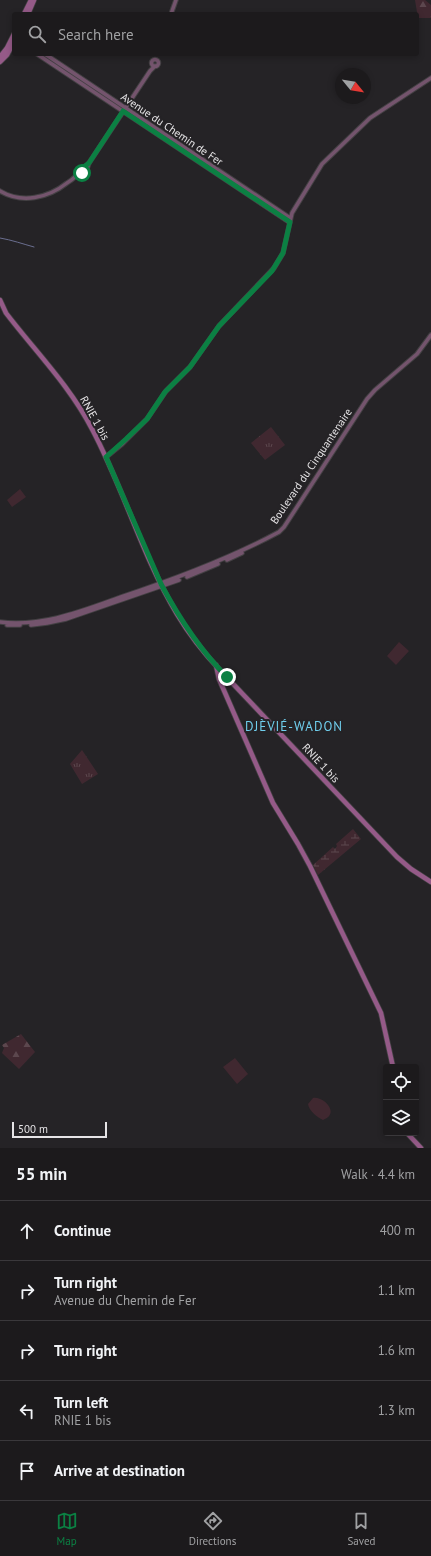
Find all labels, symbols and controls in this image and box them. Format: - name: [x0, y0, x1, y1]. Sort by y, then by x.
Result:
- search box: [12, 12, 419, 56]
- icon: search: [26, 23, 48, 45]
- text: Search here: [58, 25, 134, 44]
- north arrow: [335, 68, 371, 104]
- street label: Avenue du Chemin de Fer: [118, 90, 226, 169]
- route start: [73, 164, 91, 182]
- street label: RNIE 1 bis: [77, 393, 113, 443]
- street label: Boulevard du Cinquantenaire: [267, 405, 355, 526]
- route end: [218, 668, 236, 686]
- district label: DJÈVIÉ-WADON: [245, 718, 343, 735]
- street label: RNIE 1 bis: [299, 741, 343, 786]
- map controls: [383, 1064, 419, 1136]
- button: locate: [383, 1064, 419, 1100]
- button: layers: [383, 1100, 419, 1136]
- scale bar: [12, 1120, 107, 1139]
- text: 500 m: [18, 1122, 48, 1136]
- text: 55 min: [16, 1163, 67, 1185]
- text: Walk · 4.4 km: [341, 1166, 415, 1183]
- icon: ahead: [16, 1220, 38, 1242]
- text: Continue: [54, 1221, 111, 1240]
- text: 400 m: [380, 1222, 415, 1239]
- text: Turn right: [54, 1273, 117, 1292]
- icon: right: [16, 1280, 38, 1302]
- text: 1.1 km: [378, 1282, 415, 1299]
- text: Avenue du Chemin de Fer: [54, 1292, 196, 1309]
- icon: right: [16, 1340, 38, 1362]
- text: Turn right: [54, 1341, 117, 1360]
- text: 1.6 km: [378, 1342, 415, 1359]
- text: Turn left: [54, 1393, 108, 1412]
- icon: left: [16, 1400, 38, 1422]
- text: 1.3 km: [378, 1402, 415, 1419]
- text: RNIE 1 bis: [54, 1412, 111, 1429]
- icon: arrive: [16, 1460, 38, 1482]
- text: Arrive at destination: [54, 1461, 185, 1480]
- tab: Map: [56, 1510, 78, 1548]
- tab: Directions: [189, 1510, 236, 1548]
- tab: Saved: [347, 1510, 375, 1548]

